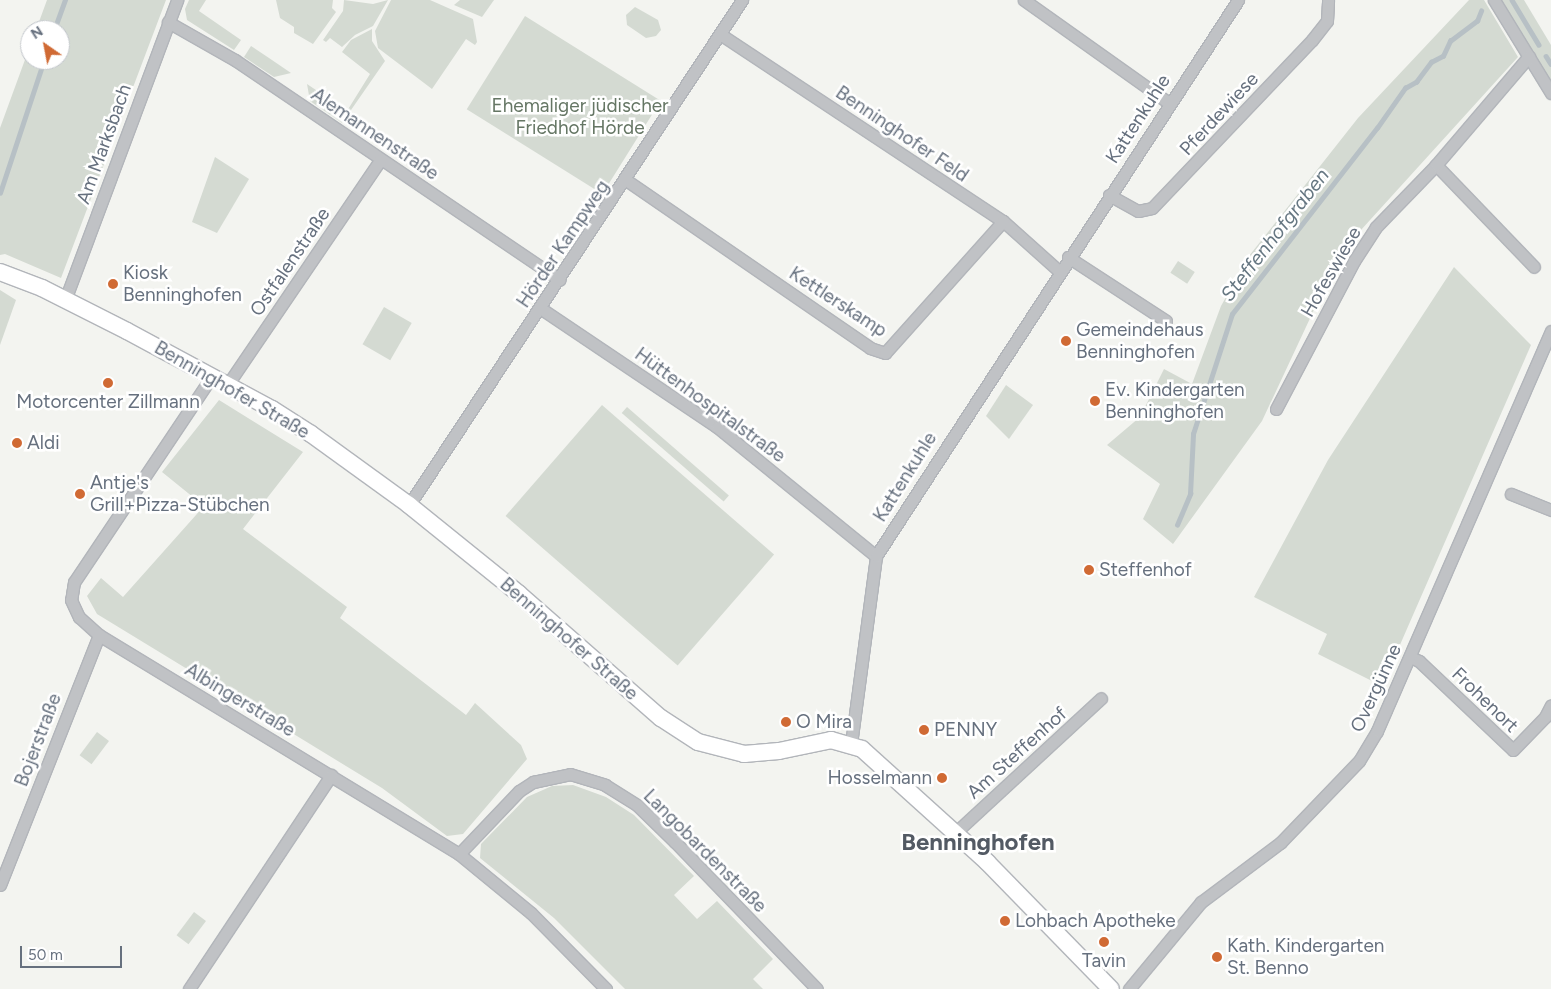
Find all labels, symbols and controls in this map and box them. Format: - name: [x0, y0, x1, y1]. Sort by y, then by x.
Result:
- north arrow: [20, 20, 70, 70]
- text: N: [28, 23, 46, 43]
- street label: Pferdewiese: [1175, 68, 1263, 160]
- street label: Kattenkuhle: [1101, 70, 1175, 168]
- street label: Am Marksbach: [72, 81, 136, 207]
- street label: Benninghofer Feld: [831, 81, 973, 187]
- street label: Alemannenstraße: [307, 83, 443, 185]
- park label: Ehemaliger jüdischer Friedhof Hörde: [491, 95, 669, 139]
- water label: Steffenhofgraben: [1216, 164, 1334, 306]
- street label: Hörder Kampweg: [512, 176, 614, 312]
- street label: Ostfalenstraße: [245, 203, 335, 321]
- street label: Hofeswiese: [1296, 223, 1366, 321]
- place label: Kiosk Benninghofen: [123, 262, 242, 306]
- street label: Kettlerskamp: [785, 262, 891, 342]
- marker: Kiosk Benninghofen: [107, 278, 119, 290]
- place label: Gemeindehaus Benninghofen: [1076, 319, 1204, 363]
- marker: Gemeindehaus Benninghofen: [1060, 335, 1072, 347]
- street label: Benninghofer Straße: [150, 336, 314, 444]
- street label: Hüttenhospitalstraße: [630, 343, 790, 467]
- marker: Motorcenter Zillmann: [102, 377, 114, 389]
- place label: Ev. Kindergarten Benninghofen: [1105, 379, 1245, 423]
- place label: Motorcenter Zillmann: [16, 391, 200, 413]
- marker: Ev. Kindergarten Benninghofen: [1089, 395, 1101, 407]
- street label: Kattenkuhle: [868, 428, 942, 526]
- place label: Aldi: [27, 432, 60, 454]
- marker: Aldi: [11, 437, 23, 449]
- place label: Antje's Grill+Pizza-Stübchen: [90, 472, 270, 516]
- marker: Antje's Grill+Pizza-Stübchen: [74, 488, 86, 500]
- place label: Steffenhof: [1099, 559, 1192, 581]
- marker: Steffenhof: [1083, 564, 1095, 576]
- street label: Benninghofer Straße: [495, 573, 643, 705]
- street label: Overgünne: [1346, 640, 1406, 736]
- street label: Albingerstraße: [181, 658, 299, 742]
- street label: Frohenort: [1447, 663, 1523, 737]
- street label: Bojerstraße: [10, 690, 66, 790]
- street label: Am Steffenhof: [962, 702, 1072, 804]
- place label: O Mira: [796, 711, 852, 733]
- marker: O Mira: [780, 716, 792, 728]
- place label: PENNY: [934, 719, 997, 741]
- marker: PENNY: [918, 724, 930, 736]
- place label: Hosselmann: [827, 767, 932, 789]
- marker: Hosselmann: [936, 772, 948, 784]
- street label: Langobardenstraße: [639, 785, 771, 917]
- district label: Benninghofen: [901, 828, 1055, 856]
- place label: Lohbach Apotheke: [1015, 910, 1176, 932]
- marker: Lohbach Apotheke: [999, 915, 1011, 927]
- place label: Kath. Kindergarten St. Benno: [1227, 935, 1384, 979]
- scale bar: [22, 936, 125, 968]
- marker: Tavin: [1098, 936, 1110, 948]
- text: 50 m: [28, 946, 63, 964]
- place label: Tavin: [1082, 950, 1126, 972]
- marker: Kath. Kindergarten St. Benno: [1211, 951, 1223, 963]

